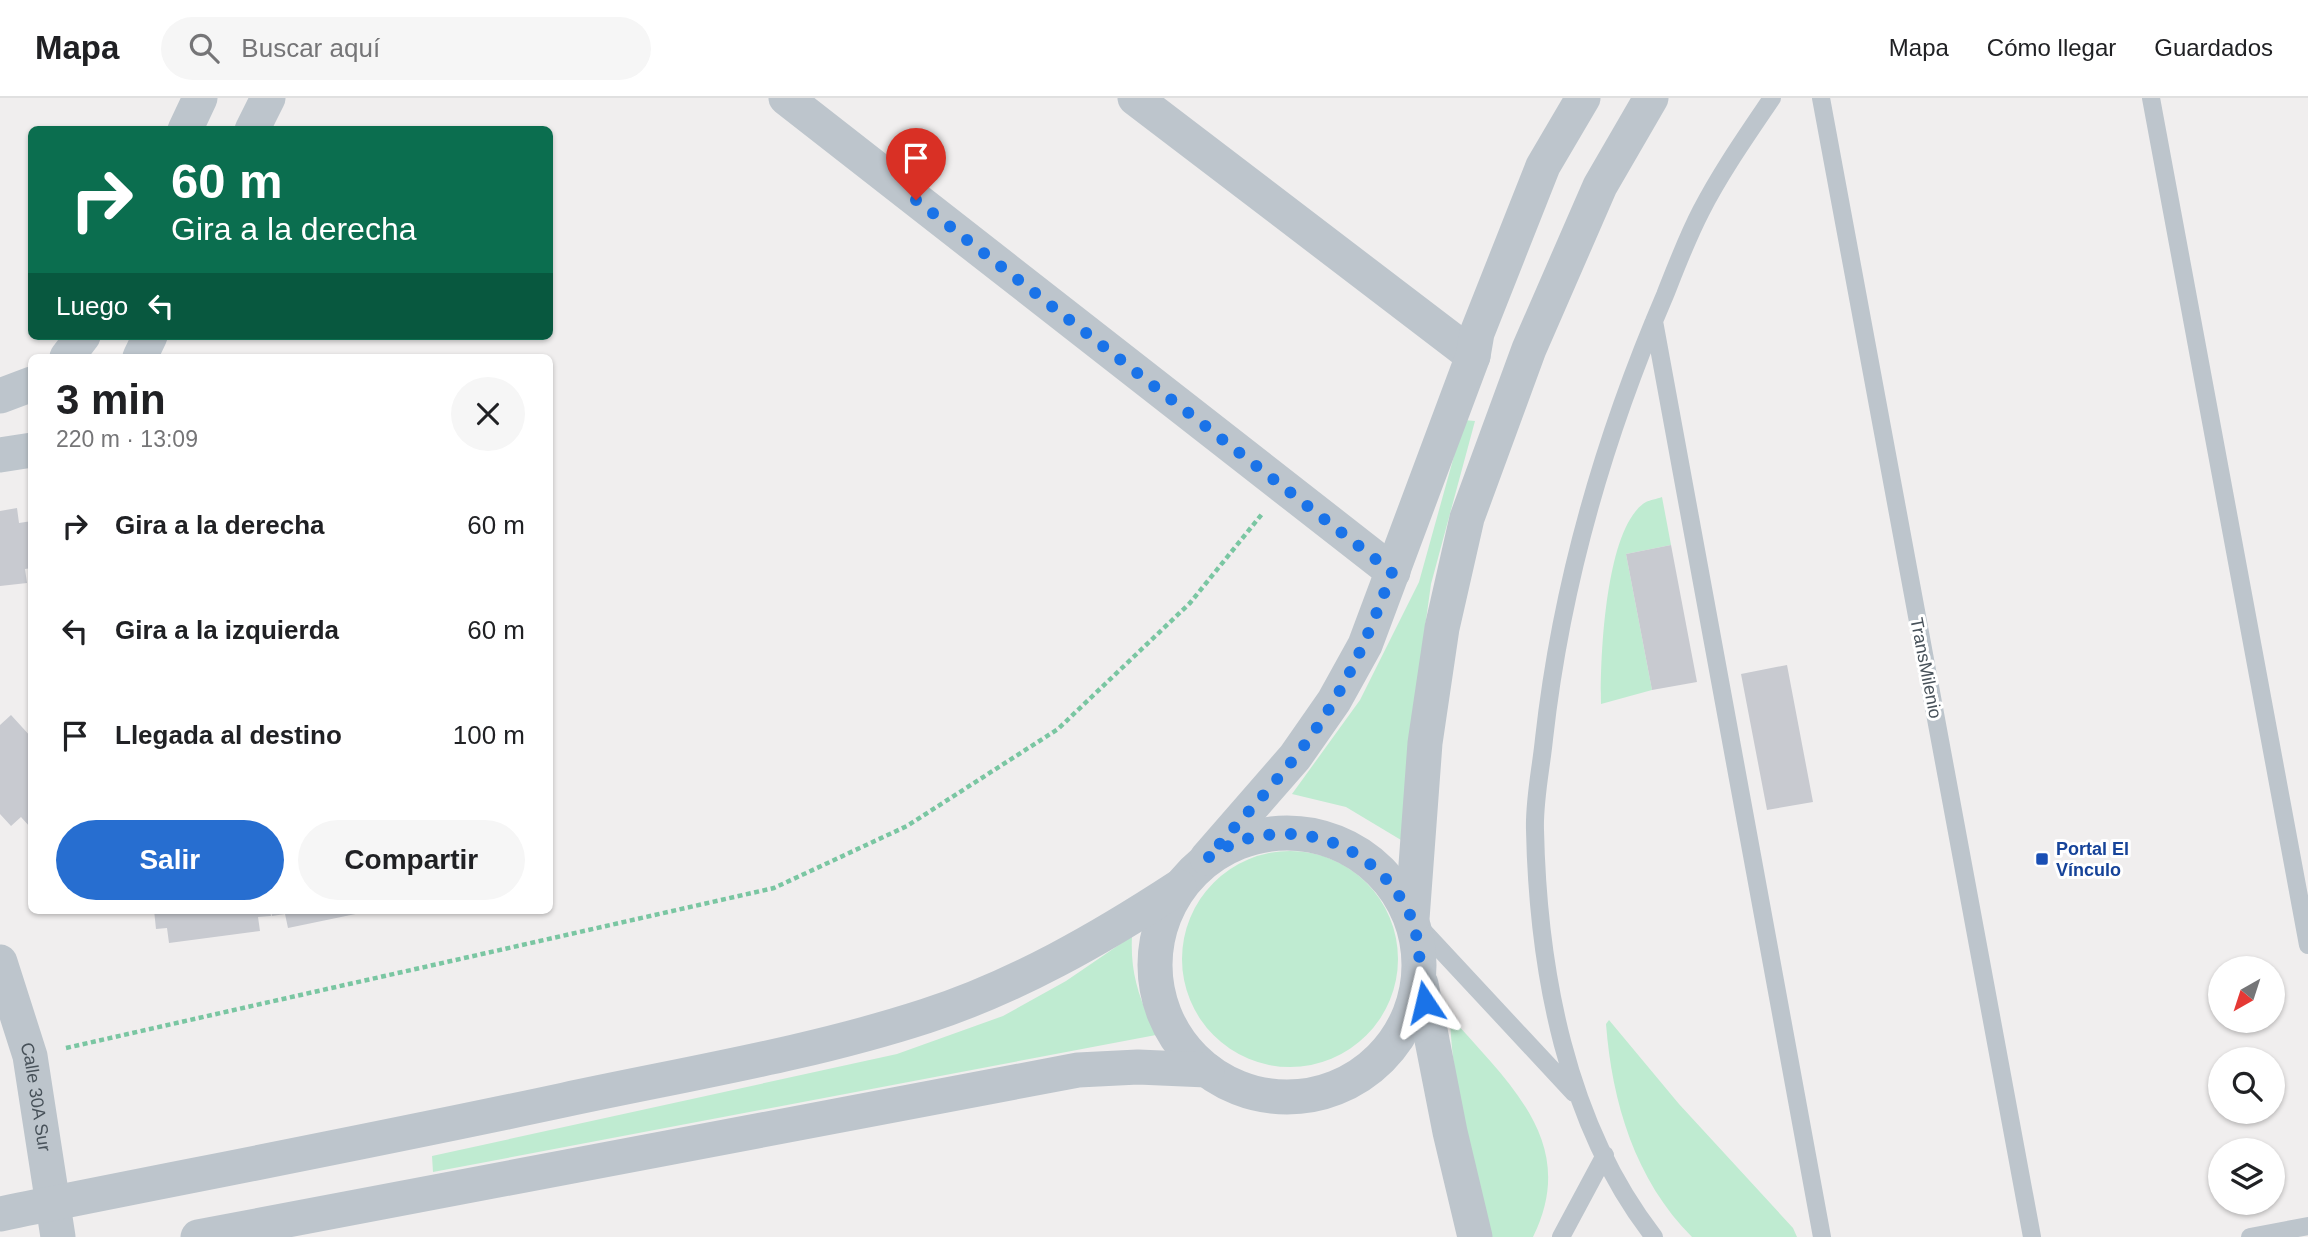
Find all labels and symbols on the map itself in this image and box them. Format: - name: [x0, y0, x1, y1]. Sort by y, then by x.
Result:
- pin: [886, 128, 946, 200]
- street label: TransMilenio: [1906, 616, 1946, 720]
- place label: Portal El Vínculo: [2056, 839, 2129, 880]
- marker: Portal El Vínculo: [2034, 851, 2050, 867]
- north arrow: [2208, 956, 2286, 1032]
- position arrow: [1388, 965, 1462, 1039]
- street label: Calle 30A Sur: [16, 1040, 55, 1153]

